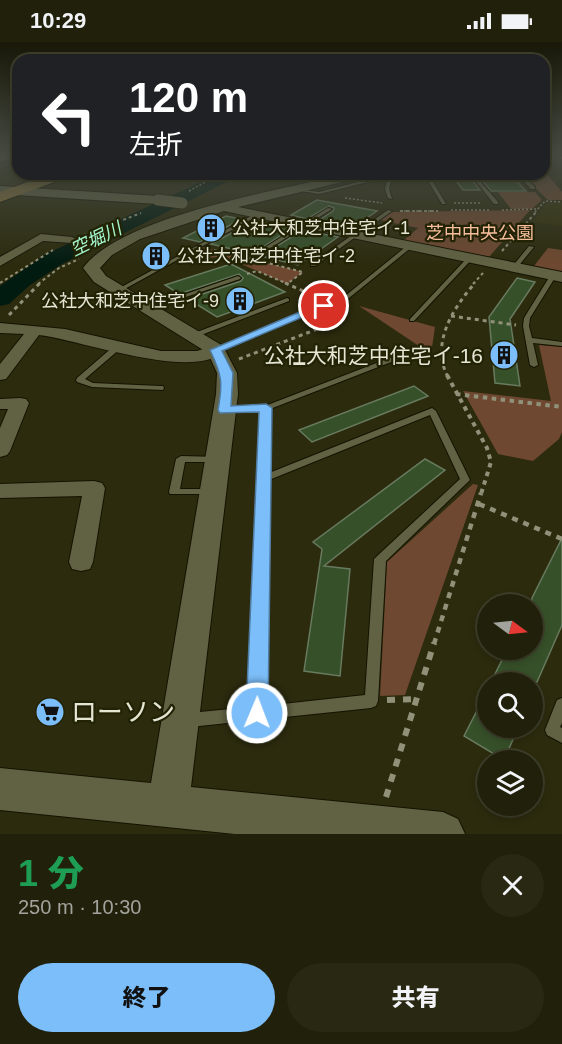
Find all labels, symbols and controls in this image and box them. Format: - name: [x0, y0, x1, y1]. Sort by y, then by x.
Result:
- text: 10:29: [30, 8, 86, 33]
- text: 120 m: [129, 74, 248, 121]
- icon: left: [30, 78, 108, 156]
- text: 左折: [129, 130, 183, 160]
- building icon: 公社大和芝中住宅イ-1: [195, 212, 227, 244]
- water label: 空堀川: [67, 217, 126, 260]
- place label: 公社大和芝中住宅イ-1: [232, 218, 410, 238]
- park label: 芝中中央公園: [426, 223, 534, 243]
- building icon: 公社大和芝中住宅イ-2: [140, 240, 172, 272]
- place label: 公社大和芝中住宅イ-2: [177, 246, 355, 266]
- pin: [298, 280, 349, 331]
- building icon: 公社大和芝中住宅イ-9: [224, 285, 256, 317]
- icon: arrive: [307, 289, 340, 322]
- place label: 公社大和芝中住宅イ-9: [41, 291, 219, 311]
- building icon: 公社大和芝中住宅イ-16: [488, 339, 520, 371]
- place label: 公社大和芝中住宅イ-16: [264, 344, 483, 367]
- north arrow: [477, 594, 543, 660]
- map controls: [477, 594, 543, 816]
- button: search: [477, 672, 543, 738]
- position arrow: [225, 681, 289, 745]
- supermarket icon: ローソン: [34, 696, 66, 728]
- place label: ローソン: [71, 697, 175, 727]
- button: layers: [477, 750, 543, 816]
- text: 1 分: [18, 853, 84, 894]
- button: close: [481, 854, 544, 917]
- text: 250 m · 10:30: [18, 896, 141, 918]
- button: 終了: [18, 963, 275, 1032]
- button: 共有: [287, 963, 544, 1032]

